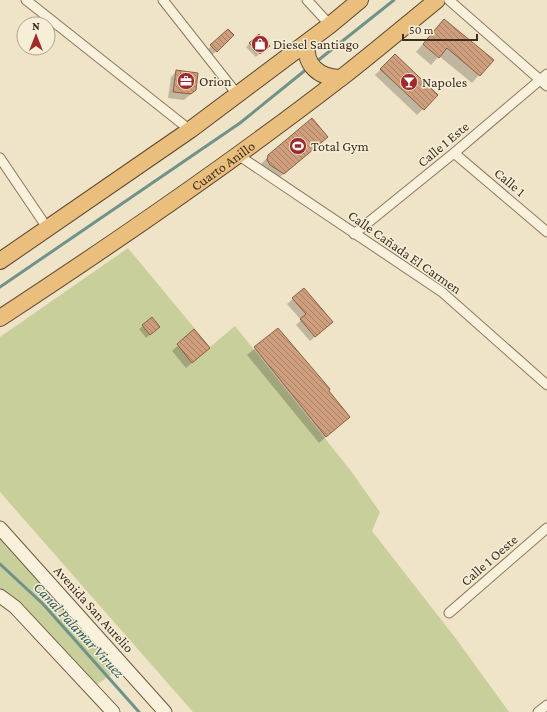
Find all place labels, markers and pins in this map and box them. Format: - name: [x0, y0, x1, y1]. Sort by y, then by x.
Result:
- shop icon: Diesel Santiago: [250, 34, 270, 54]
- place label: Diesel Santiago: [273, 36, 359, 52]
- office icon: Orion: [176, 71, 196, 91]
- bar icon: Napoles: [399, 72, 419, 92]
- place label: Orion: [199, 73, 232, 89]
- place label: Napoles: [422, 74, 467, 90]
- sports icon: Total Gym: [288, 136, 308, 156]
- place label: Total Gym: [311, 138, 369, 154]

